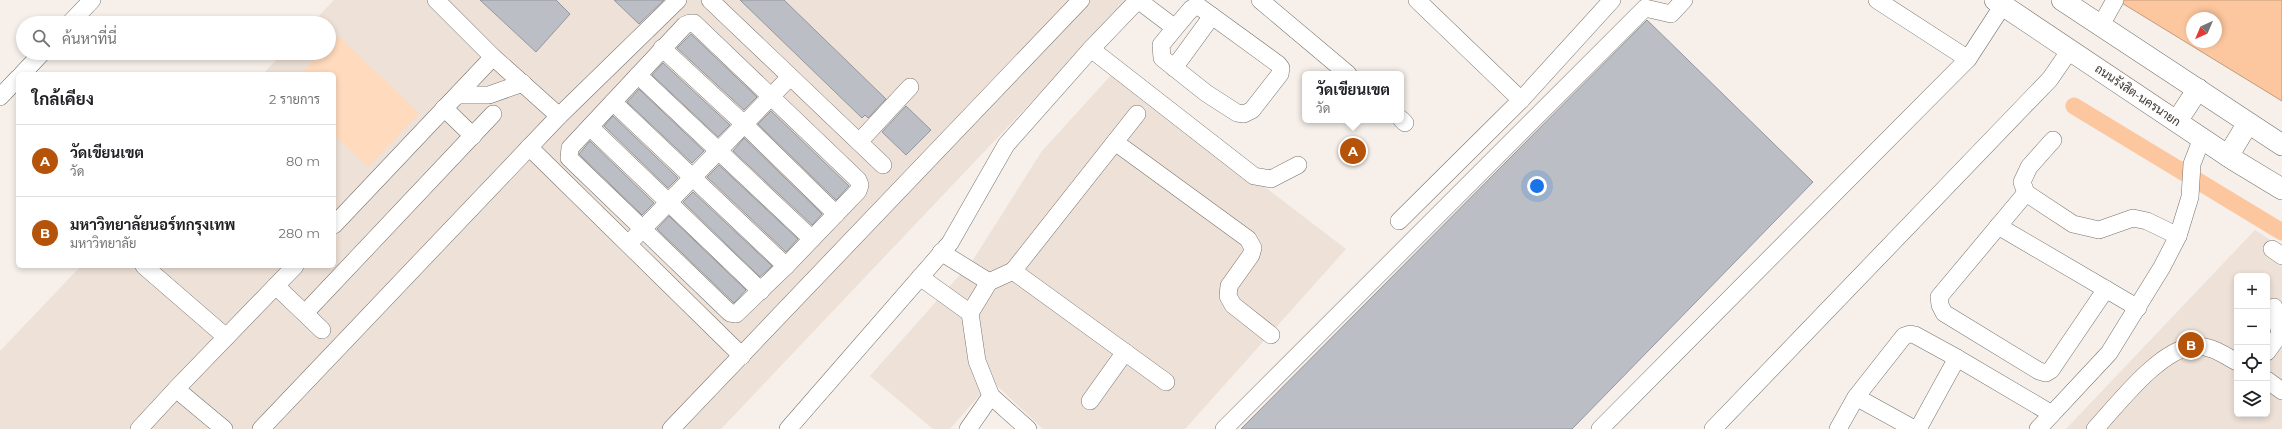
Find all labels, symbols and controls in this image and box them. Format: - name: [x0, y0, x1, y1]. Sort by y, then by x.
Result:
- north arrow: [2186, 12, 2222, 48]
- search box: [16, 16, 336, 60]
- icon: search: [30, 27, 52, 49]
- text: ค้นหาที่นี่: [62, 29, 117, 48]
- street label: ถนนรังสิต-นครนายก: [2092, 61, 2184, 129]
- popup: [1302, 71, 1404, 123]
- text: วัดเขียนเขต: [1316, 80, 1390, 99]
- text: ใกล้เคียง: [32, 89, 94, 109]
- text: 2 รายการ: [269, 91, 320, 107]
- text: วัด: [1316, 100, 1330, 116]
- pin: A: [1340, 136, 1366, 166]
- text: วัดเขียนเขต: [70, 143, 144, 162]
- text: A: [40, 153, 50, 169]
- text: 80 m: [286, 153, 320, 169]
- text: วัด: [70, 163, 84, 179]
- your location: [1527, 176, 1547, 196]
- text: มหาวิทยาลัยนอร์ทกรุงเทพ: [70, 215, 235, 234]
- text: B: [40, 225, 50, 241]
- text: 280 m: [279, 225, 320, 241]
- text: มหาวิทยาลัย: [70, 235, 136, 251]
- map controls: [2234, 273, 2270, 417]
- button: +: [2234, 273, 2270, 309]
- button: −: [2234, 309, 2270, 345]
- pin: B: [2178, 330, 2204, 360]
- button: locate: [2234, 345, 2270, 381]
- button: layers: [2234, 381, 2270, 417]

